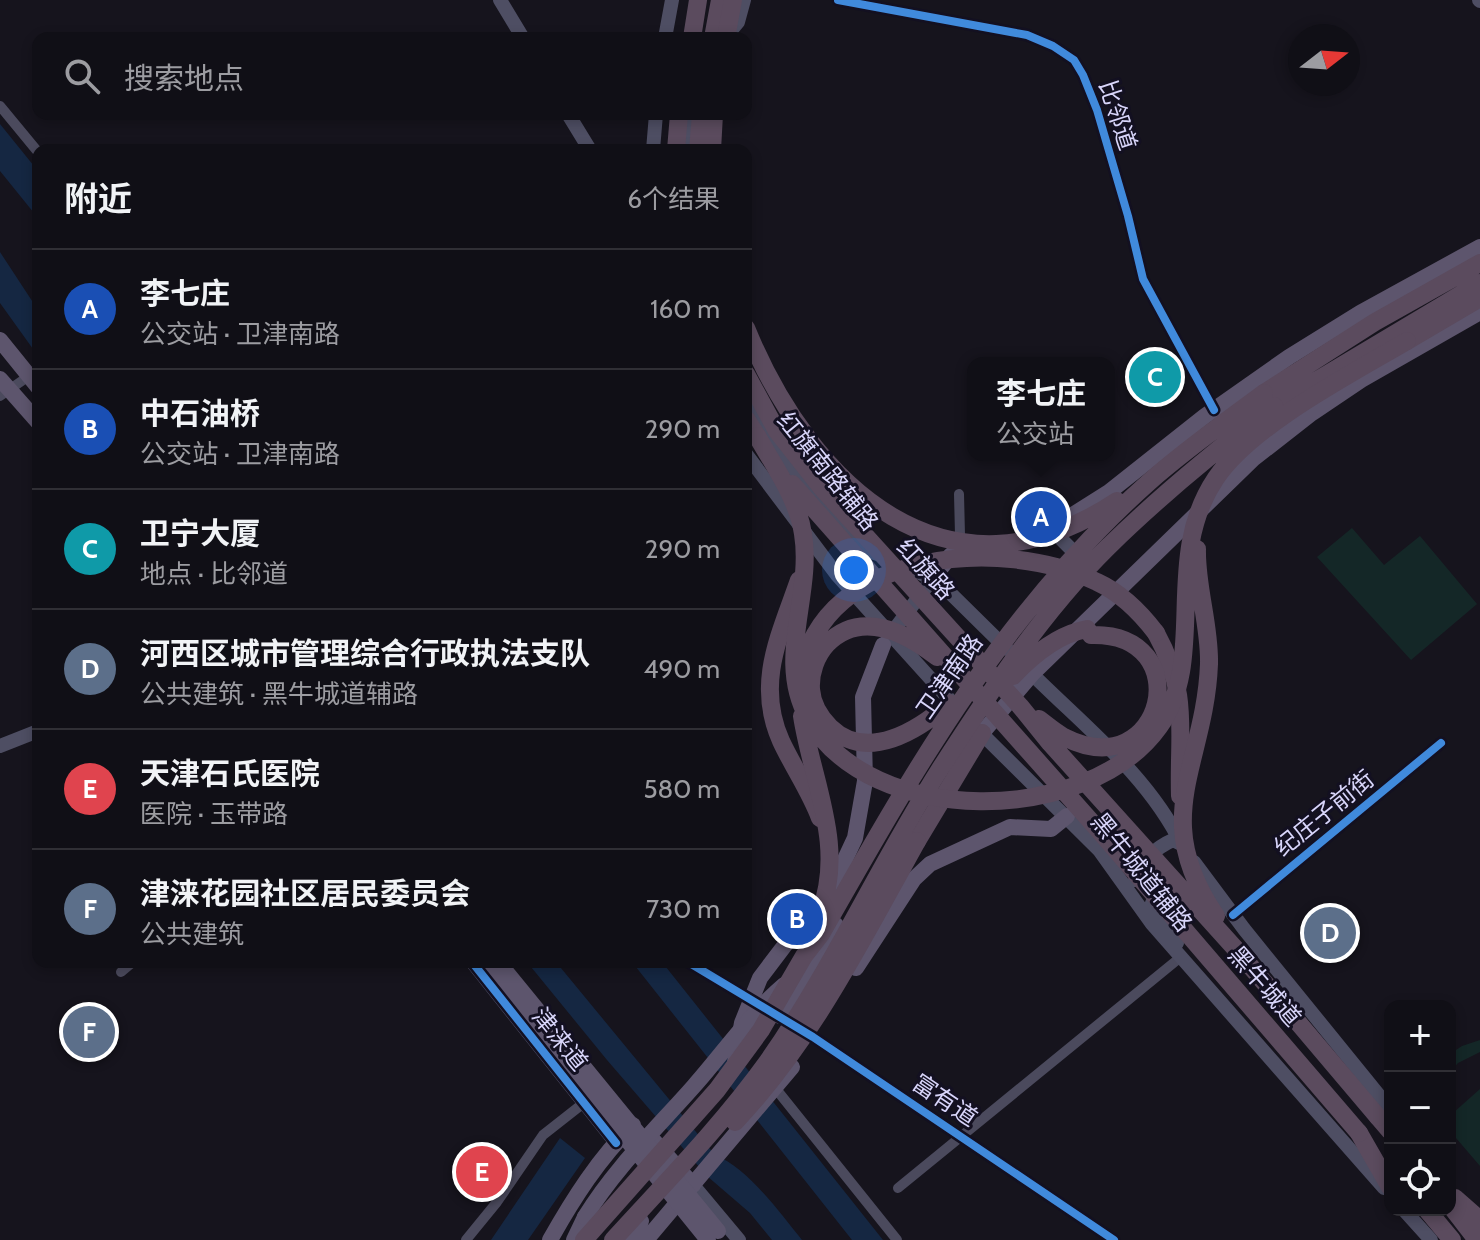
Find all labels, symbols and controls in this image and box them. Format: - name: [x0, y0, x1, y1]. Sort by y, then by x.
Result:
- north arrow: [1288, 24, 1360, 96]
- search box: [32, 32, 752, 120]
- icon: search: [60, 54, 104, 98]
- text: 搜索地点: [124, 60, 244, 97]
- street label: 比邻道: [1093, 76, 1143, 154]
- text: 附近: [64, 178, 132, 220]
- text: 6个结果: [627, 183, 720, 215]
- text: 李七庄: [140, 275, 230, 312]
- text: A: [82, 293, 98, 325]
- text: 160 m: [650, 293, 720, 325]
- text: 公交站 · 卫津南路: [140, 318, 340, 350]
- pin: C: [1129, 347, 1181, 407]
- popup: [967, 357, 1115, 461]
- text: 李七庄: [996, 375, 1086, 412]
- text: 中石油桥: [140, 395, 260, 432]
- street label: 红旗南路辅路: [771, 406, 885, 536]
- text: B: [82, 413, 98, 445]
- text: 290 m: [645, 413, 720, 445]
- text: 公交站: [996, 418, 1074, 450]
- text: 公交站 · 卫津南路: [140, 438, 340, 470]
- pin: A: [1015, 487, 1067, 547]
- text: 卫宁大厦: [140, 515, 260, 552]
- text: C: [82, 533, 98, 565]
- text: 290 m: [645, 533, 720, 565]
- street label: 红旗路: [891, 533, 961, 605]
- your location: [834, 550, 874, 590]
- text: 地点 · 比邻道: [140, 558, 288, 590]
- street label: 卫津南路: [910, 628, 988, 724]
- text: 河西区城市管理综合行政执法支队: [140, 635, 590, 672]
- text: D: [81, 653, 99, 685]
- text: 490 m: [643, 653, 720, 685]
- text: 公共建筑 · 黑牛城道辅路: [140, 678, 418, 710]
- text: 天津石氏医院: [140, 755, 320, 792]
- street label: 纪庄子前街: [1268, 764, 1380, 862]
- text: E: [83, 773, 97, 805]
- text: 580 m: [643, 773, 720, 805]
- text: 医院 · 玉带路: [140, 798, 288, 830]
- street label: 黑牛城道辅路: [1085, 807, 1199, 937]
- text: 津涞花园社区居民委员会: [140, 875, 470, 912]
- pin: B: [771, 889, 823, 949]
- text: F: [83, 893, 97, 925]
- text: 730 m: [646, 893, 720, 925]
- pin: D: [1304, 903, 1356, 963]
- text: 公共建筑: [140, 918, 244, 950]
- street label: 黑牛城道: [1223, 940, 1307, 1032]
- map controls: [1384, 1000, 1456, 1216]
- button: +: [1384, 1000, 1456, 1072]
- pin: F: [63, 1002, 115, 1062]
- street label: 津涞道: [526, 1002, 594, 1076]
- street label: 富有道: [907, 1068, 983, 1132]
- button: −: [1384, 1072, 1456, 1144]
- pin: E: [456, 1142, 508, 1202]
- button: locate: [1384, 1144, 1456, 1216]

